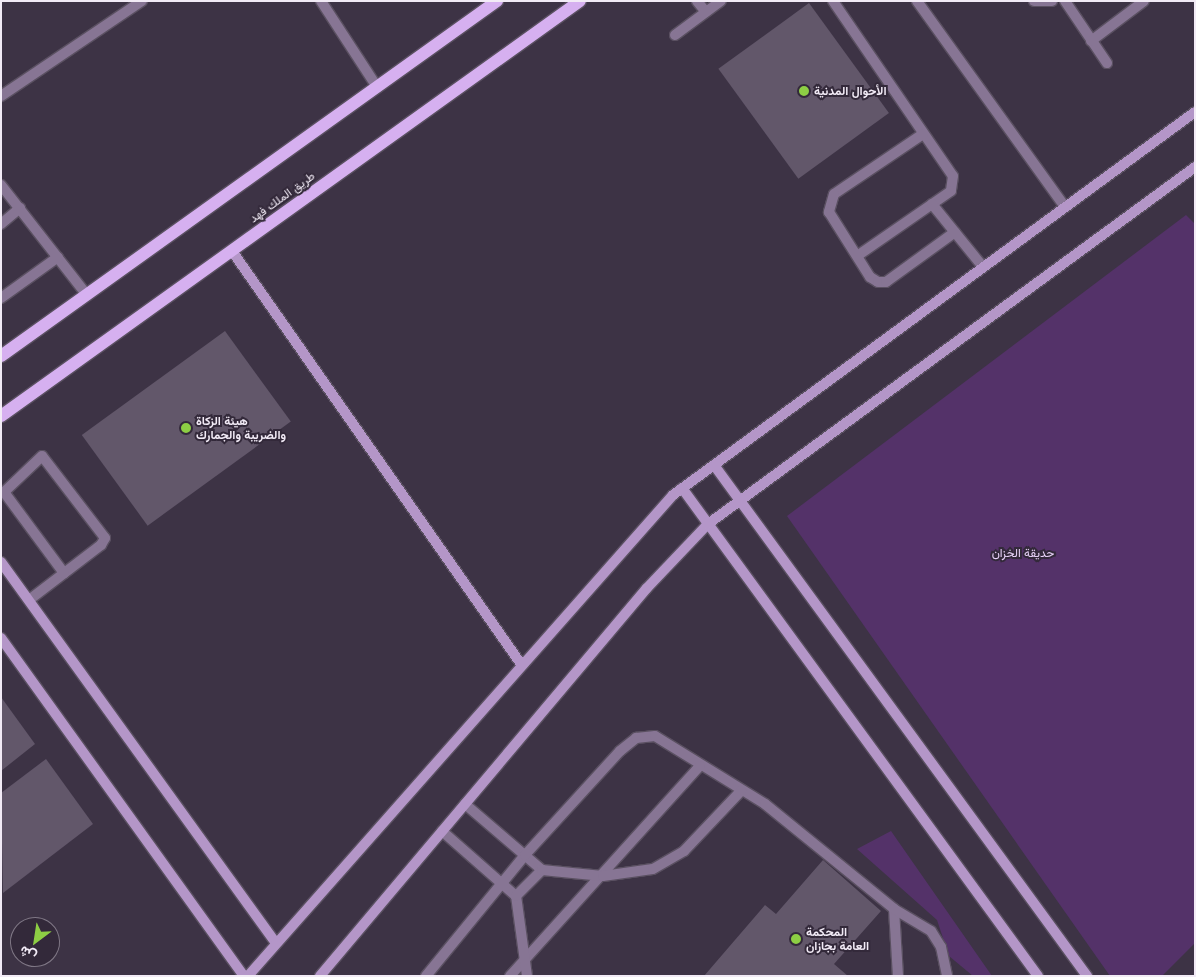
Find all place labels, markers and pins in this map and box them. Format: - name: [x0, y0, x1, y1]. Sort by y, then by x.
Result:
- place label: الأحوال المدنية: [814, 84, 887, 98]
- marker: الأحوال المدنية: [798, 85, 810, 97]
- place label: هيئة الزكاة والضريبة والجمارك: [196, 414, 286, 442]
- marker: هيئة الزكاة والضريبة والجمارك: [180, 422, 192, 434]
- place label: المحكمة العامة بجازان: [806, 925, 869, 953]
- marker: المحكمة العامة بجازان: [790, 933, 802, 945]

